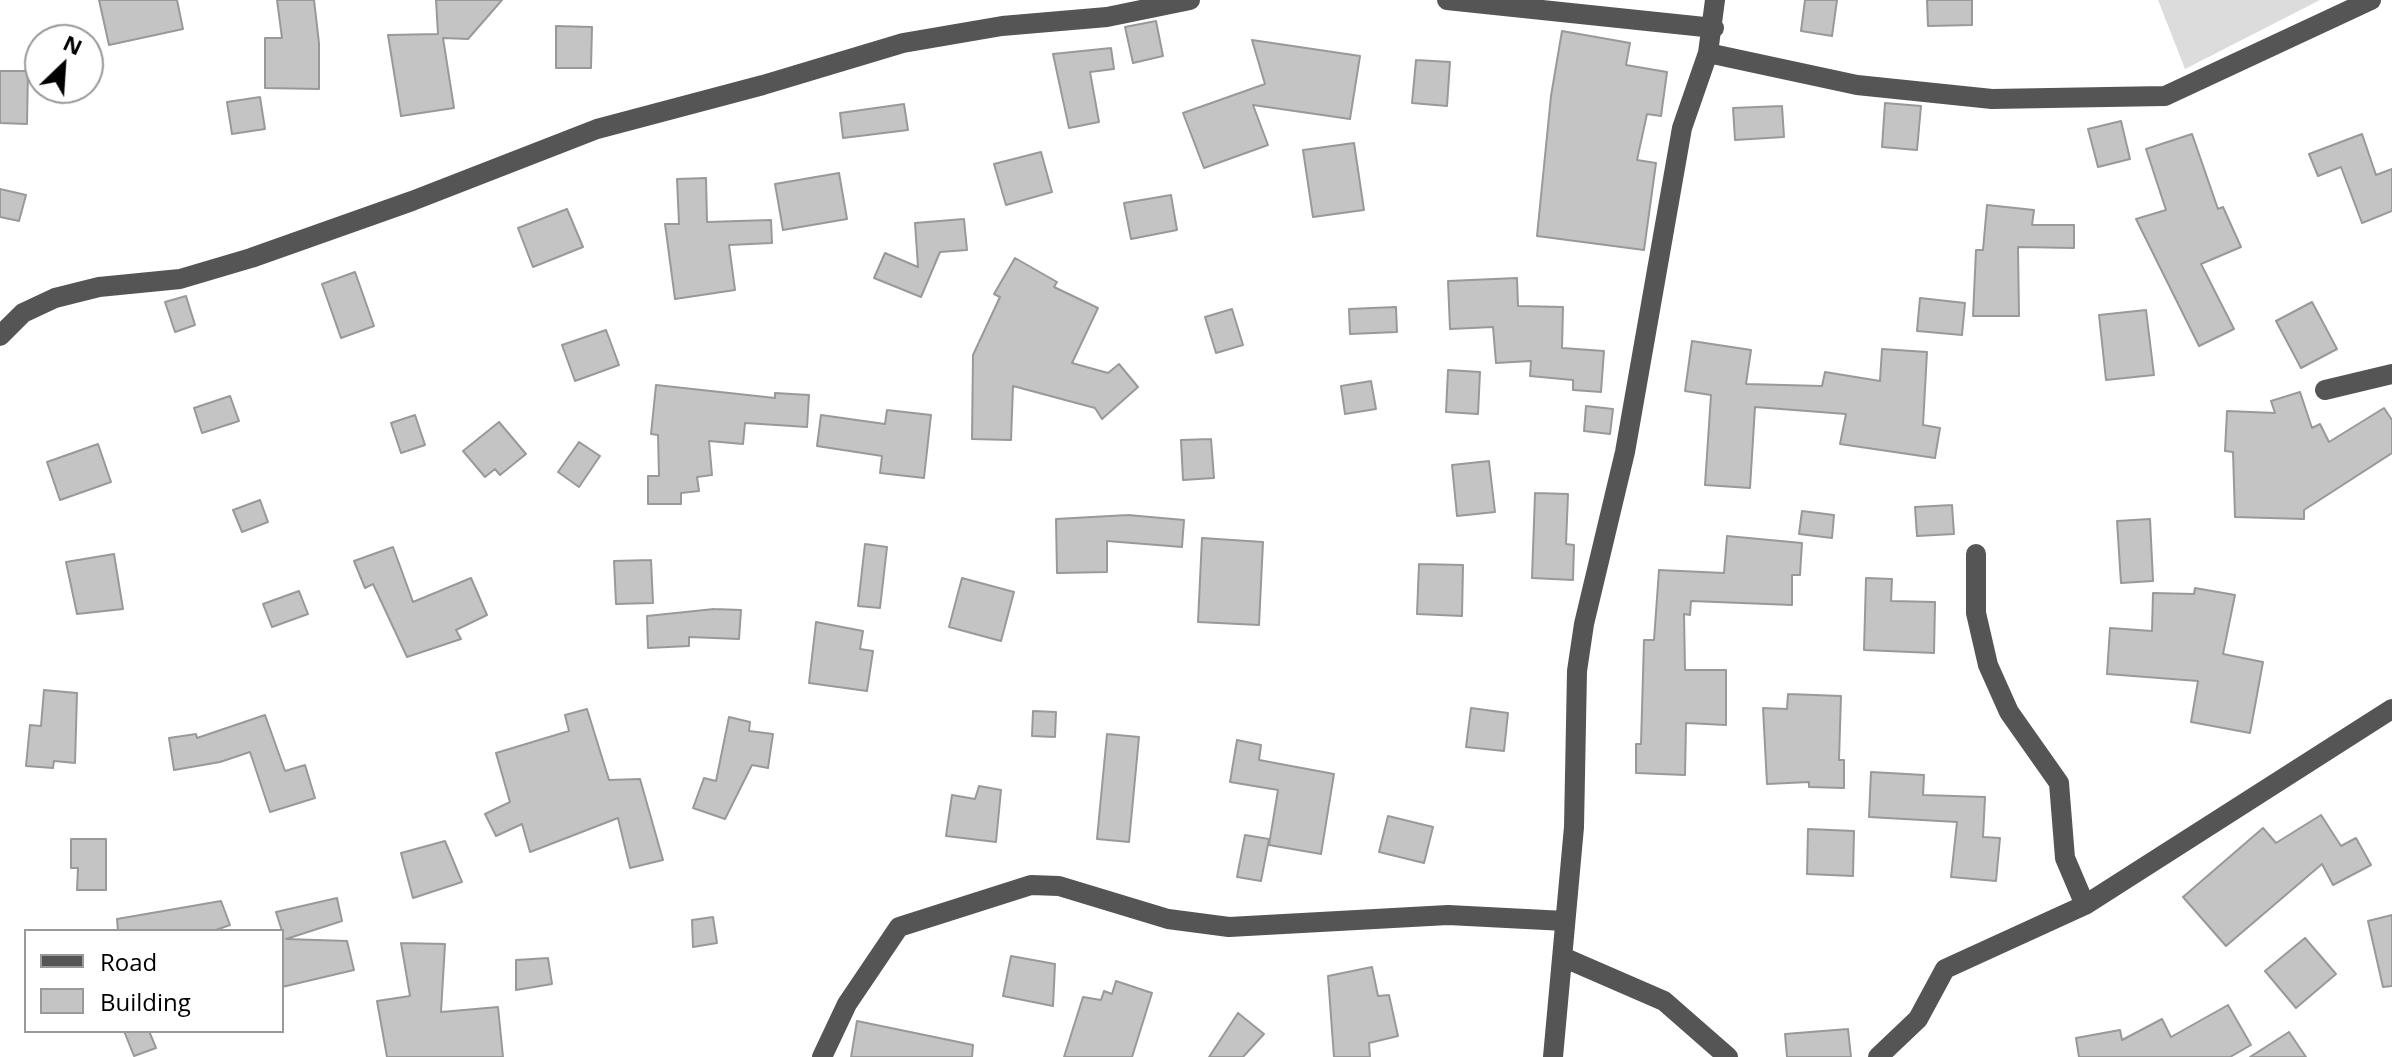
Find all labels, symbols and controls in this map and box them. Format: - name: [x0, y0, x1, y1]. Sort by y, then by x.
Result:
- north arrow: [24, 24, 104, 104]
- text: N: [59, 27, 88, 61]
- legend: [24, 929, 284, 1033]
- text: Road: [100, 945, 157, 978]
- text: Building: [100, 985, 191, 1018]

